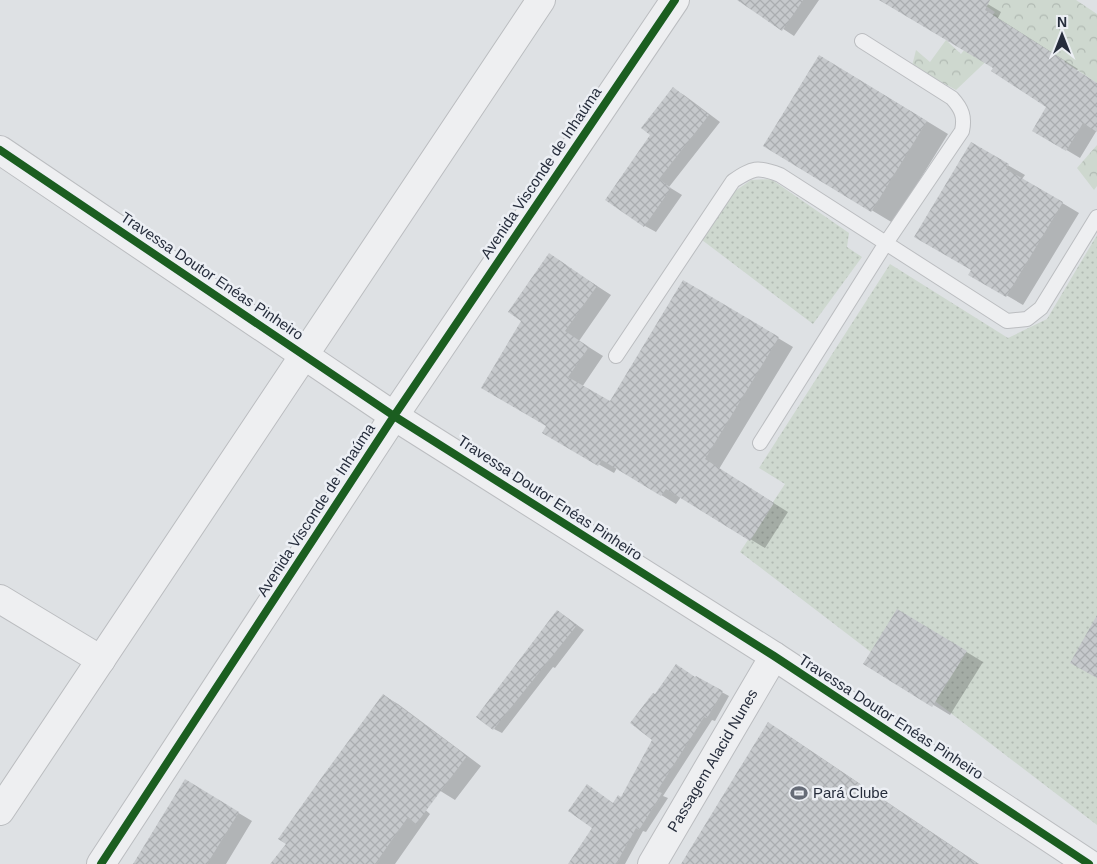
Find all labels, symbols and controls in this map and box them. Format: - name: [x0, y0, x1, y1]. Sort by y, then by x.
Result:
- north arrow: [1037, 10, 1087, 60]
- text: N: [1057, 14, 1067, 30]
- street label: Avenida Visconde de Inhaúma: [477, 83, 605, 262]
- street label: Travessa Doutor Enéas Pinheiro: [118, 208, 307, 343]
- street label: Avenida Visconde de Inhaúma: [253, 419, 378, 599]
- street label: Travessa Doutor Enéas Pinheiro: [455, 432, 646, 564]
- street label: Travessa Doutor Enéas Pinheiro: [796, 651, 987, 783]
- street label: Passagem Alacid Nunes: [664, 686, 761, 835]
- sports icon: Pará Clube: [789, 783, 809, 803]
- place label: Pará Clube: [813, 784, 888, 801]

